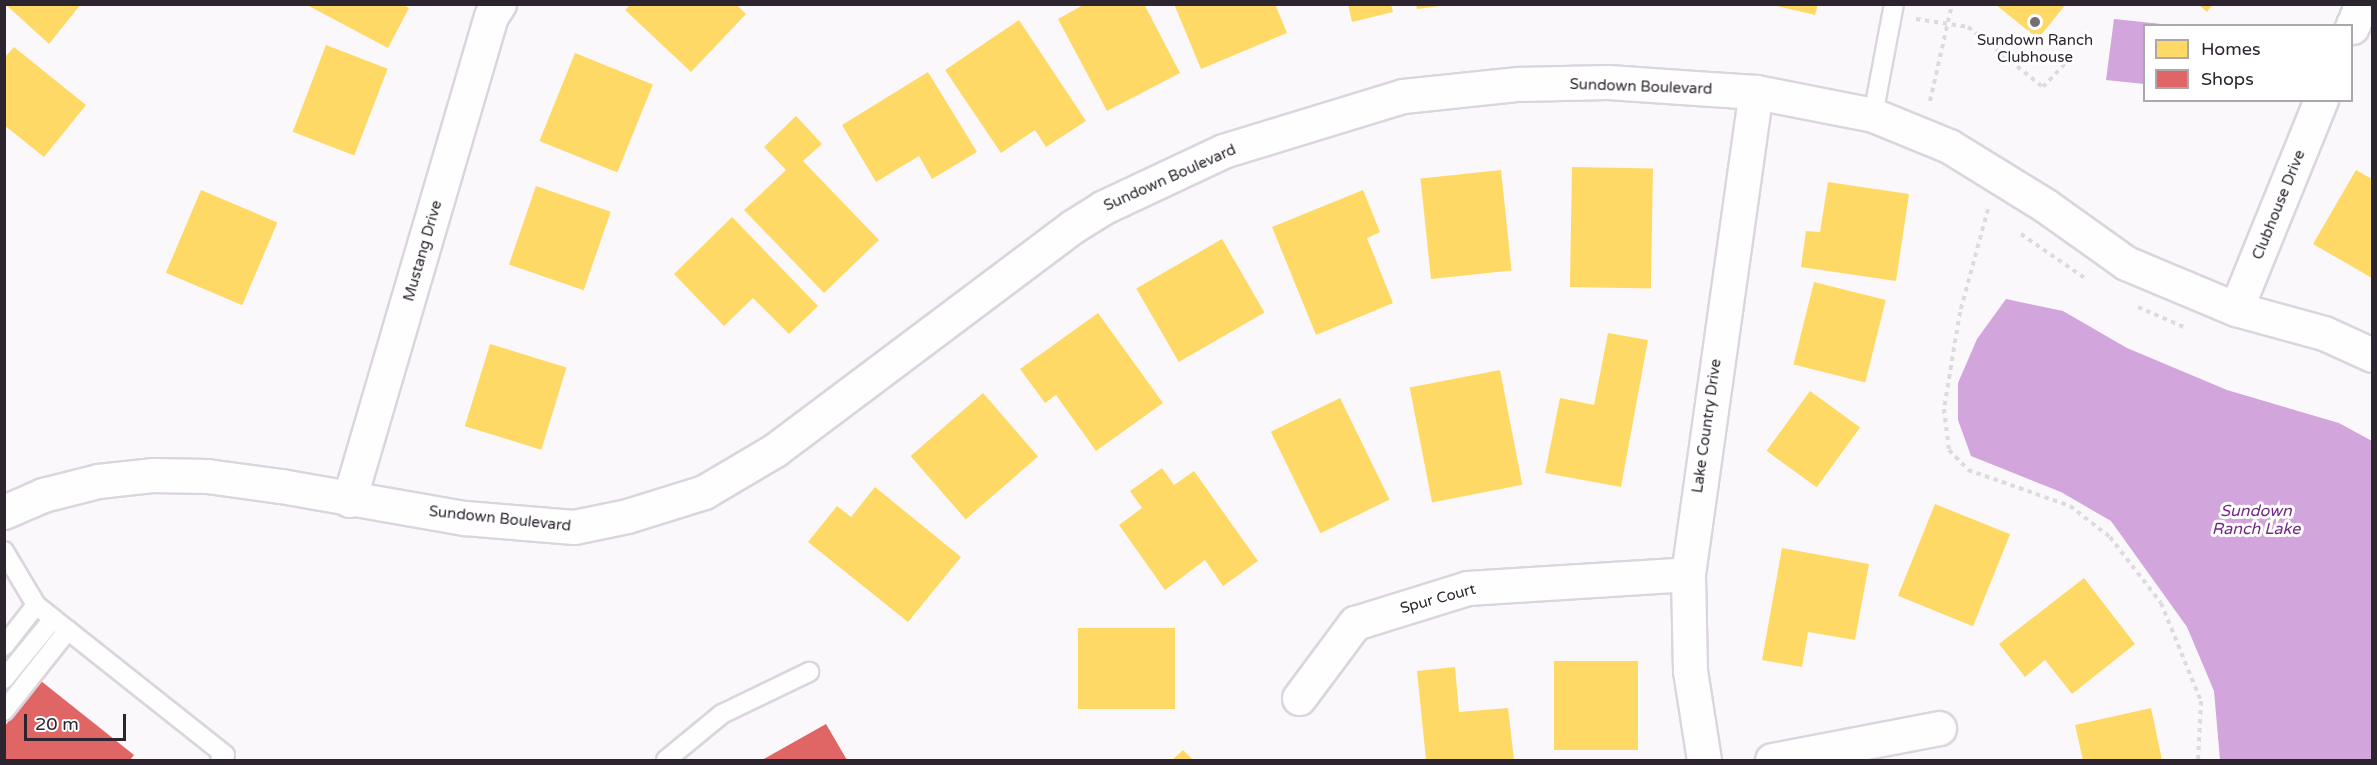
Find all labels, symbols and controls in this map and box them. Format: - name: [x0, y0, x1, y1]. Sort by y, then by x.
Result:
- marker: Sundown Ranch Clubhouse: [2028, 15, 2042, 29]
- legend: [2143, 24, 2353, 102]
- place label: Sundown Ranch Clubhouse: [1977, 31, 2093, 66]
- text: Homes: [2201, 38, 2261, 60]
- text: Shops: [2201, 68, 2254, 90]
- street label: Sundown Boulevard: [1569, 76, 1713, 98]
- street label: Sundown Boulevard: [1101, 141, 1239, 215]
- street label: Clubhouse Drive: [2249, 148, 2309, 262]
- street label: Mustang Drive: [400, 198, 446, 304]
- street label: Lake Country Drive: [1689, 358, 1725, 494]
- water label: Sundown Ranch Lake: [2212, 501, 2300, 539]
- street label: Sundown Boulevard: [428, 503, 572, 535]
- street label: Spur Court: [1398, 580, 1478, 618]
- scale bar: [27, 702, 129, 740]
- text: 20 m: [35, 713, 79, 735]

